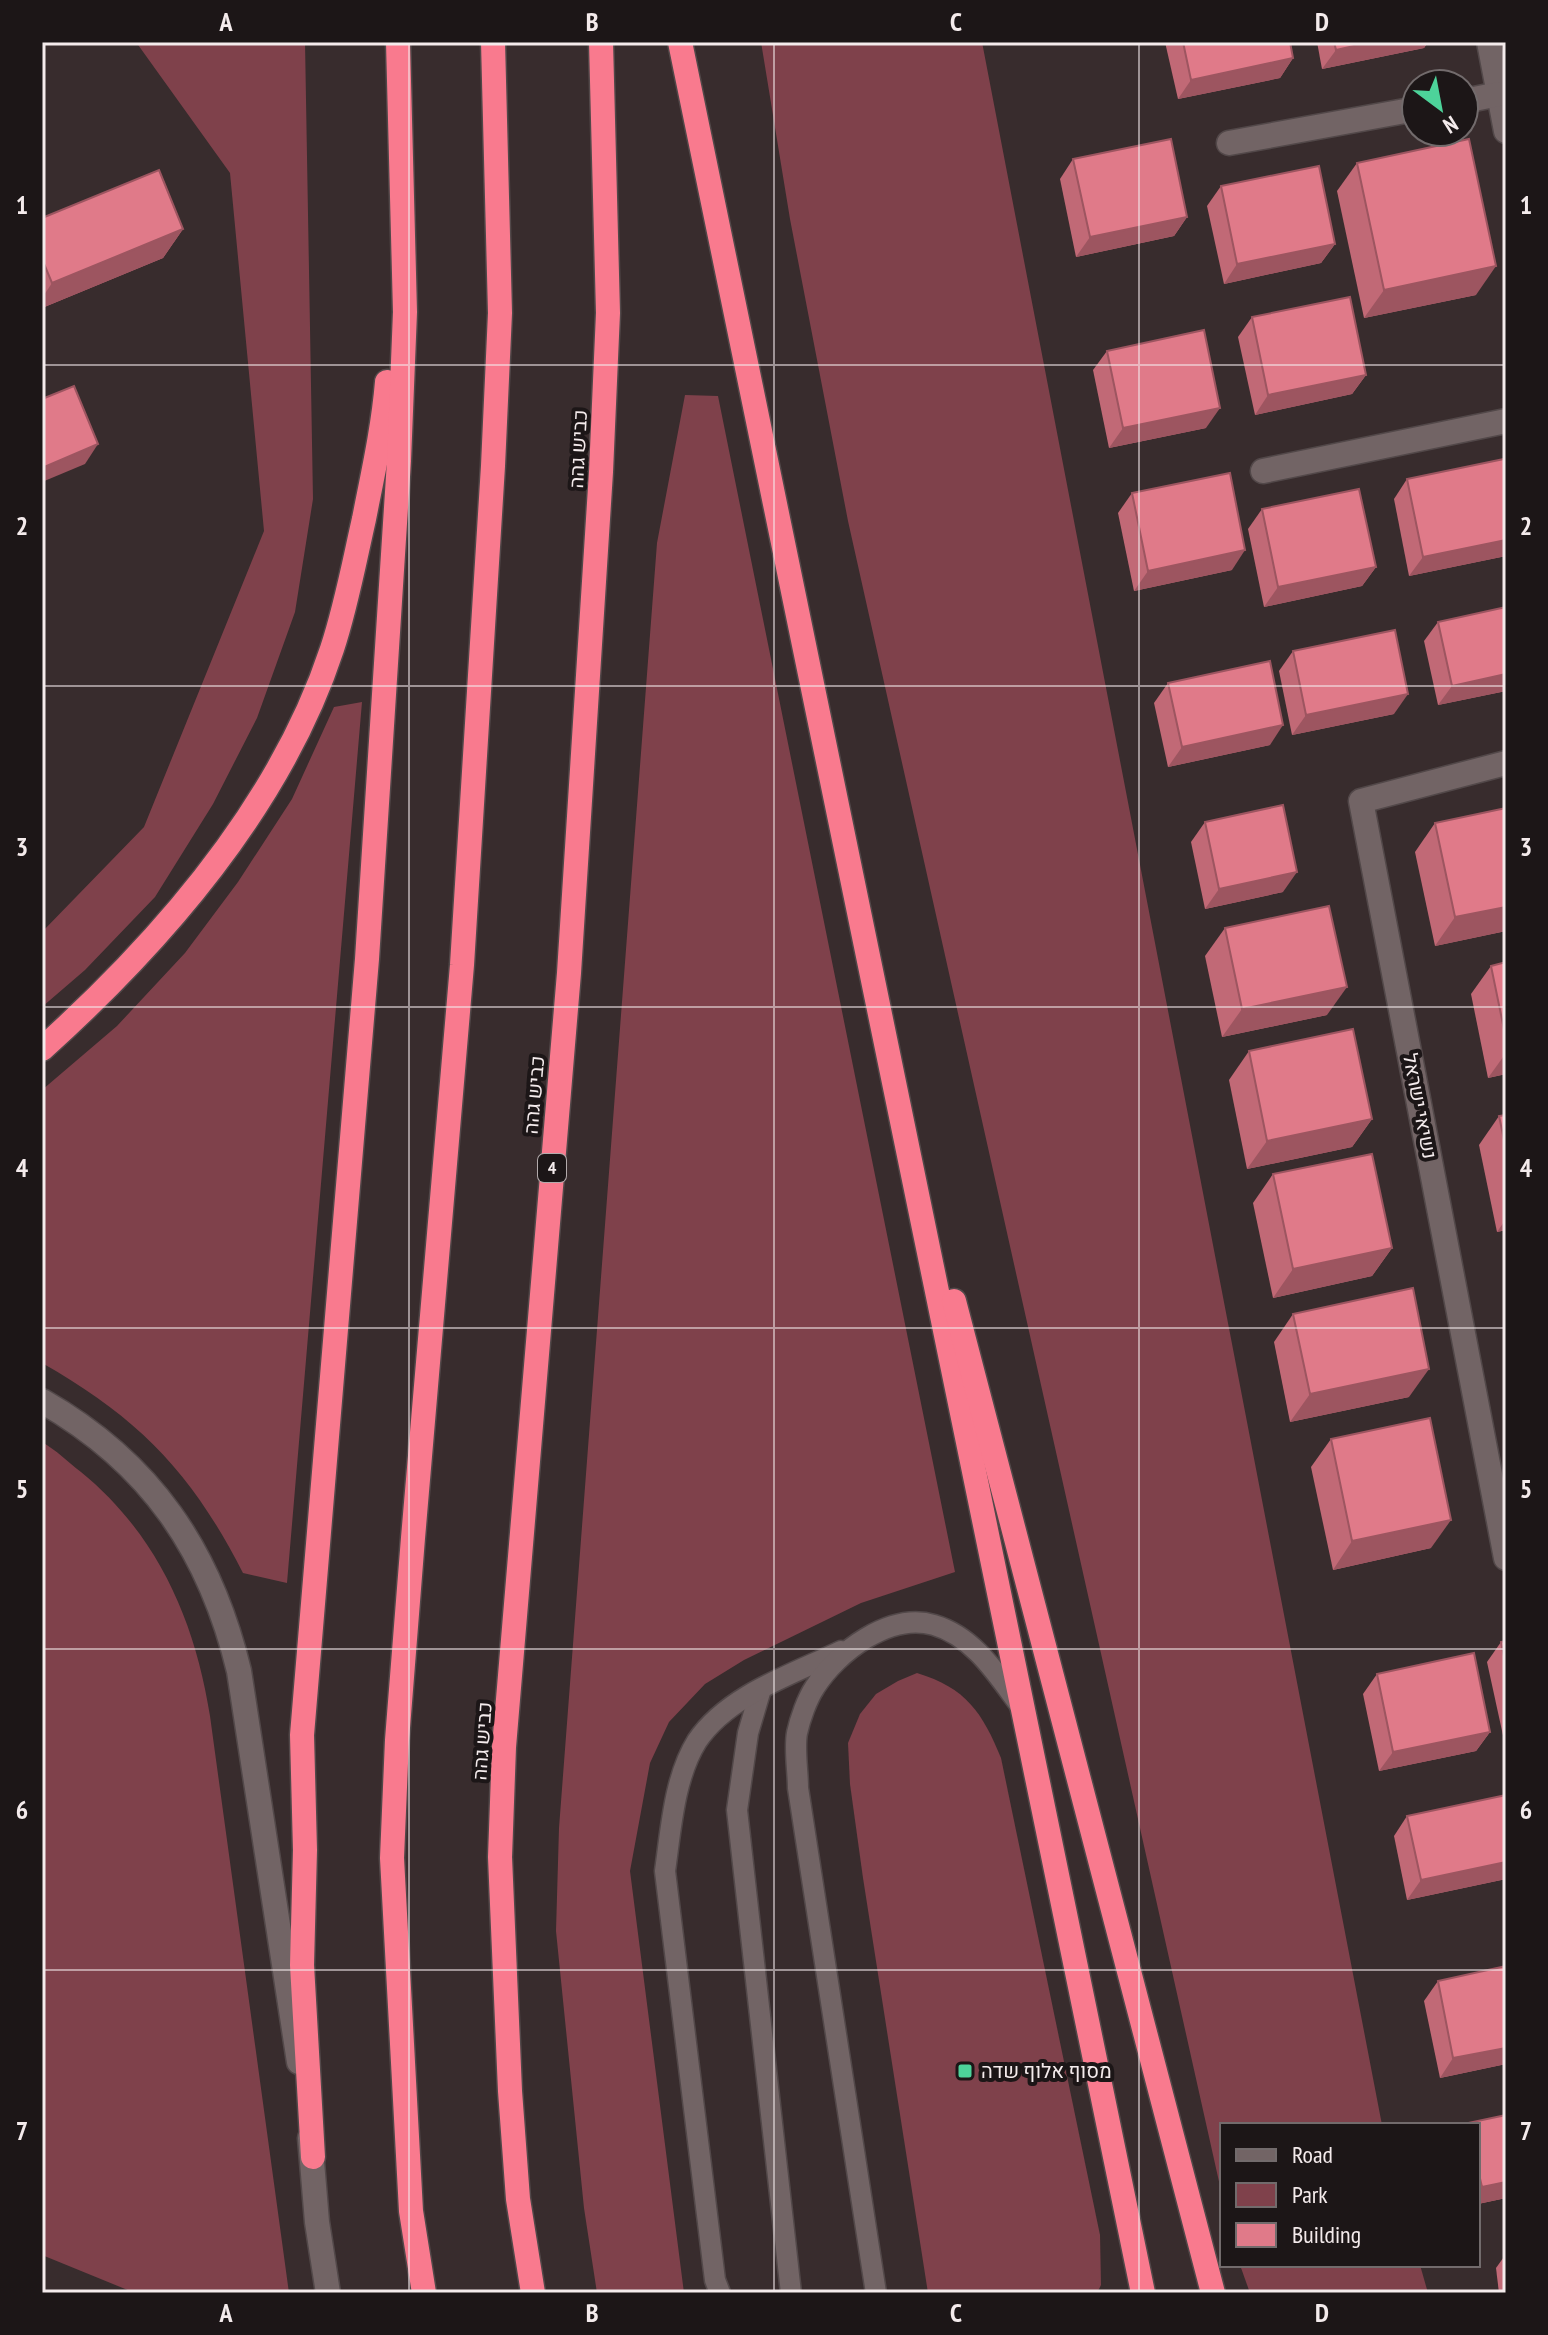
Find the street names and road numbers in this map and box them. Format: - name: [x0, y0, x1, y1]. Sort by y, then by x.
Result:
- street label: כביש גהה: [563, 409, 593, 489]
- street label: נשיאי ישראל: [1397, 1051, 1443, 1161]
- street label: כביש גהה: [518, 1055, 550, 1135]
- road number: 4: [538, 1154, 566, 1182]
- street label: כביש גהה: [466, 1701, 498, 1781]

